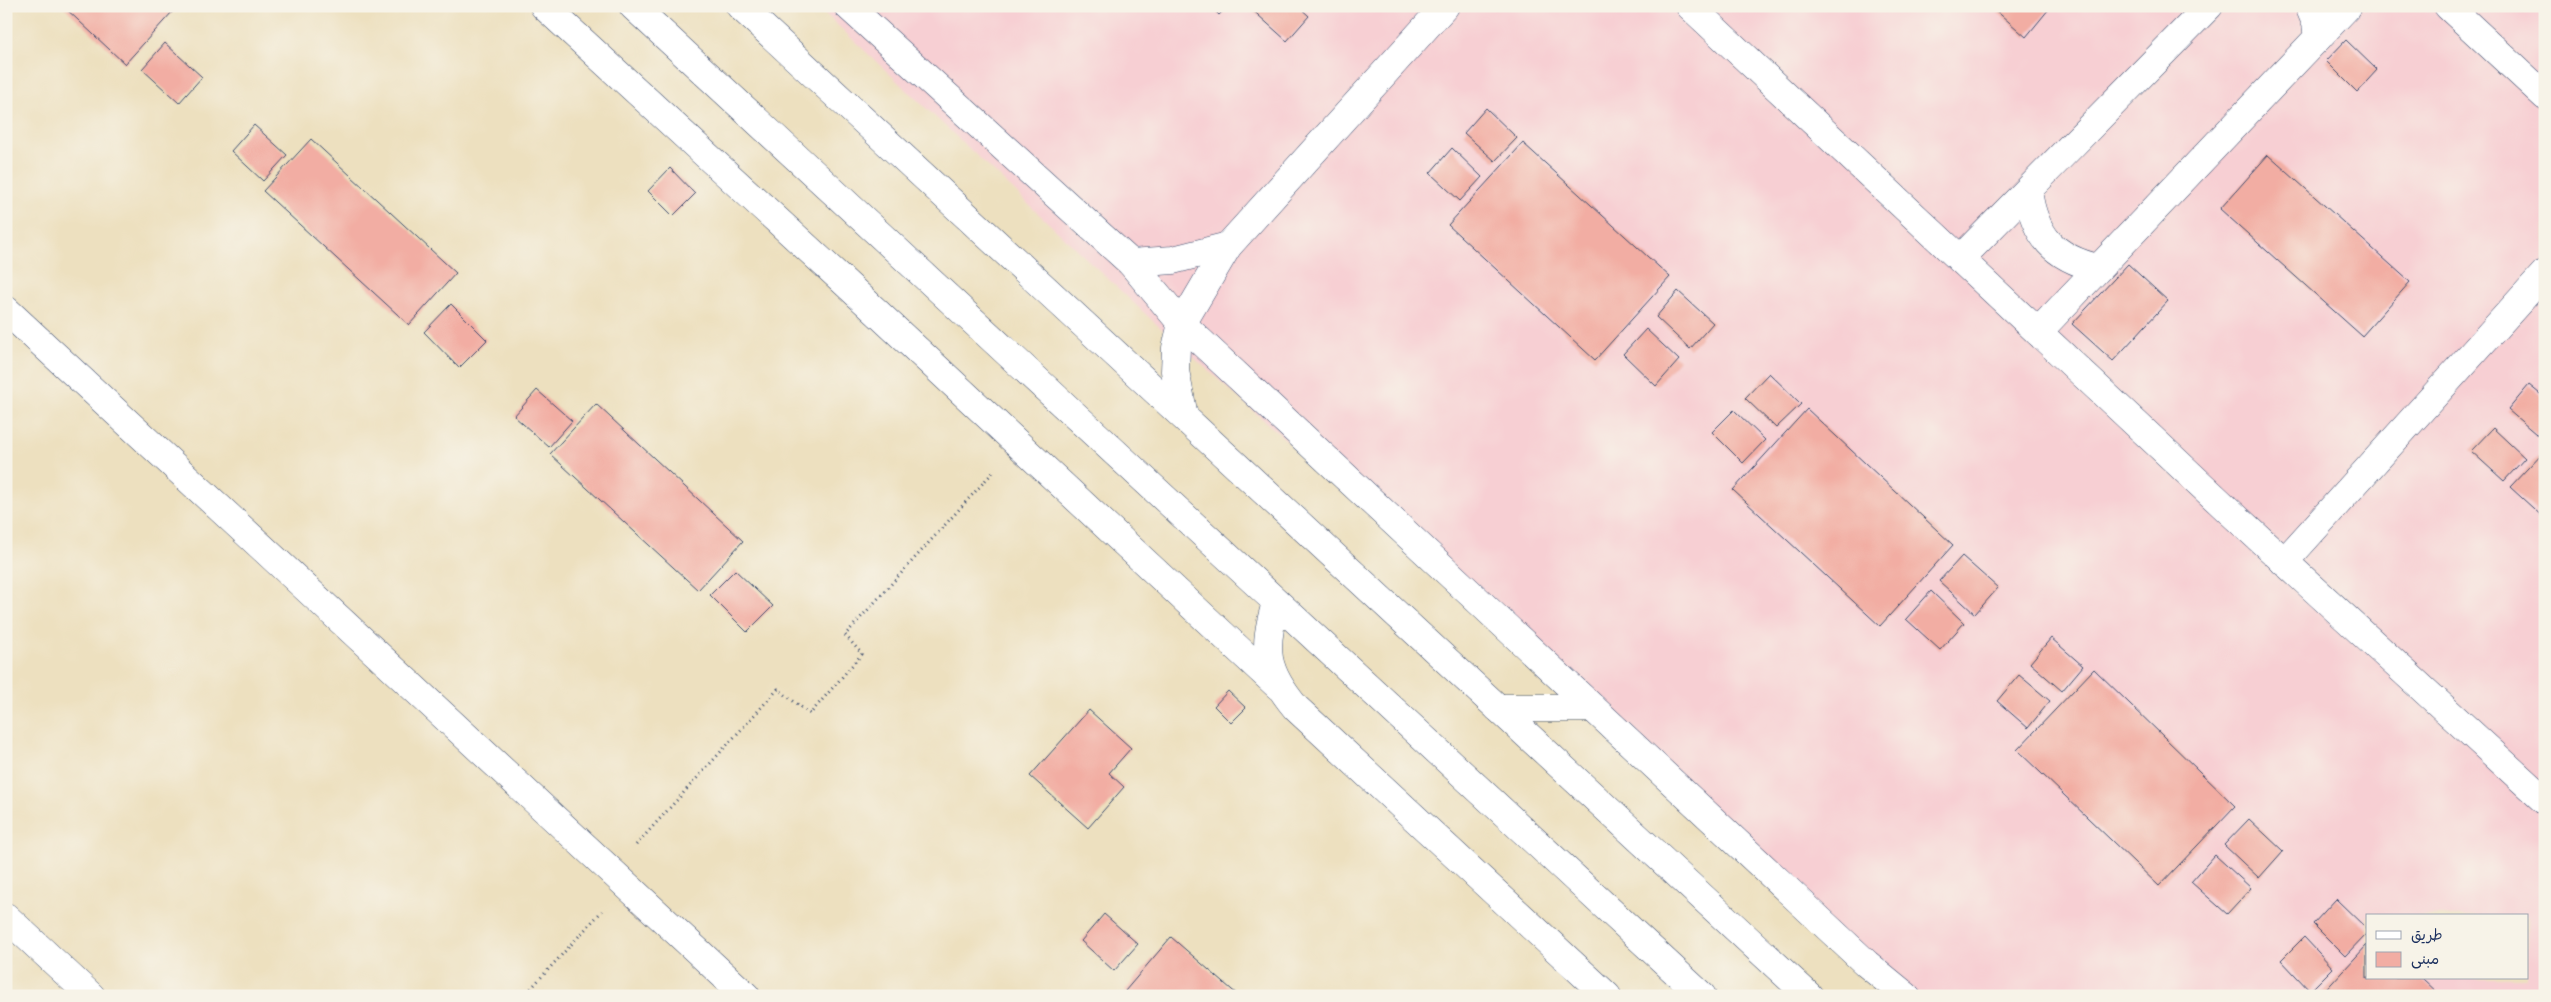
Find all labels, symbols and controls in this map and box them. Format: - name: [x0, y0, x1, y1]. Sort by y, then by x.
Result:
- legend: [2366, 914, 2528, 980]
- text: طريق: [2411, 924, 2443, 948]
- text: مبنى: [2411, 948, 2439, 972]

